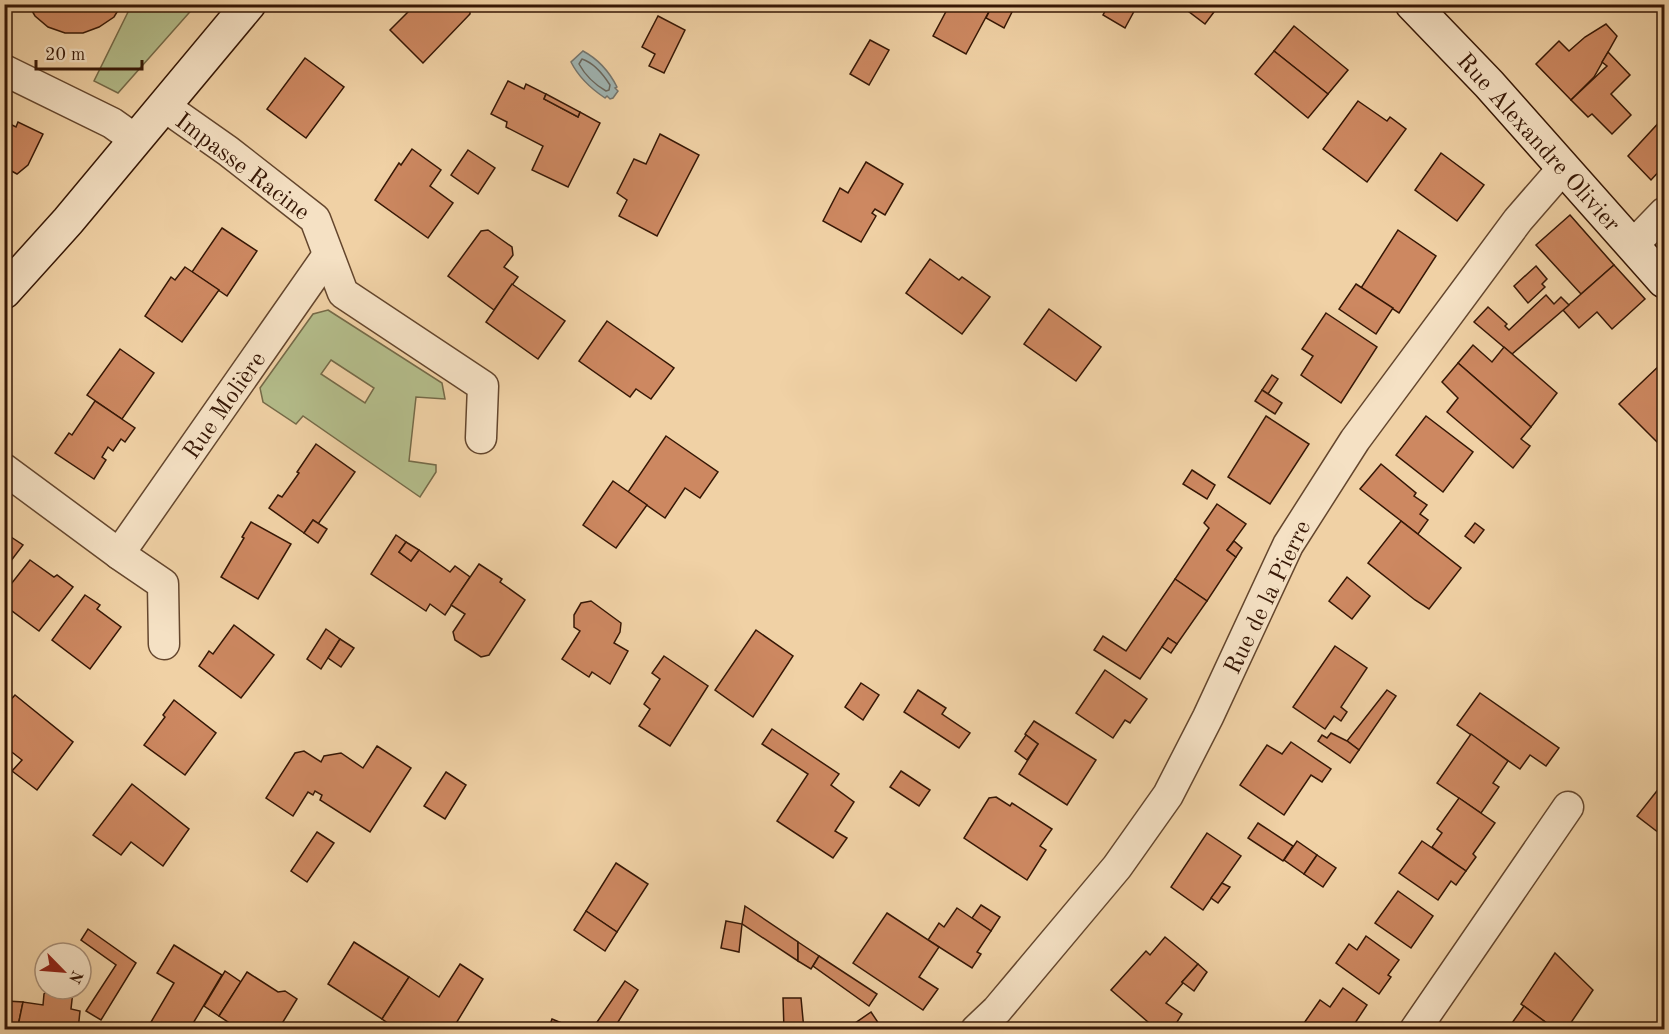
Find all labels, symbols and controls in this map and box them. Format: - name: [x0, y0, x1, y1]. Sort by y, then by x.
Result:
- scale bar: [36, 33, 142, 71]
- text: 20 m: [45, 46, 85, 64]
- street label: Rue Alexandre Olivier: [1451, 50, 1624, 237]
- street label: Impasse Racine: [170, 109, 313, 226]
- street label: Rue Molière: [180, 348, 271, 464]
- street label: Rue de la Pierre: [1221, 517, 1316, 678]
- north arrow: [33, 941, 93, 1001]
- text: N: [65, 968, 85, 986]

